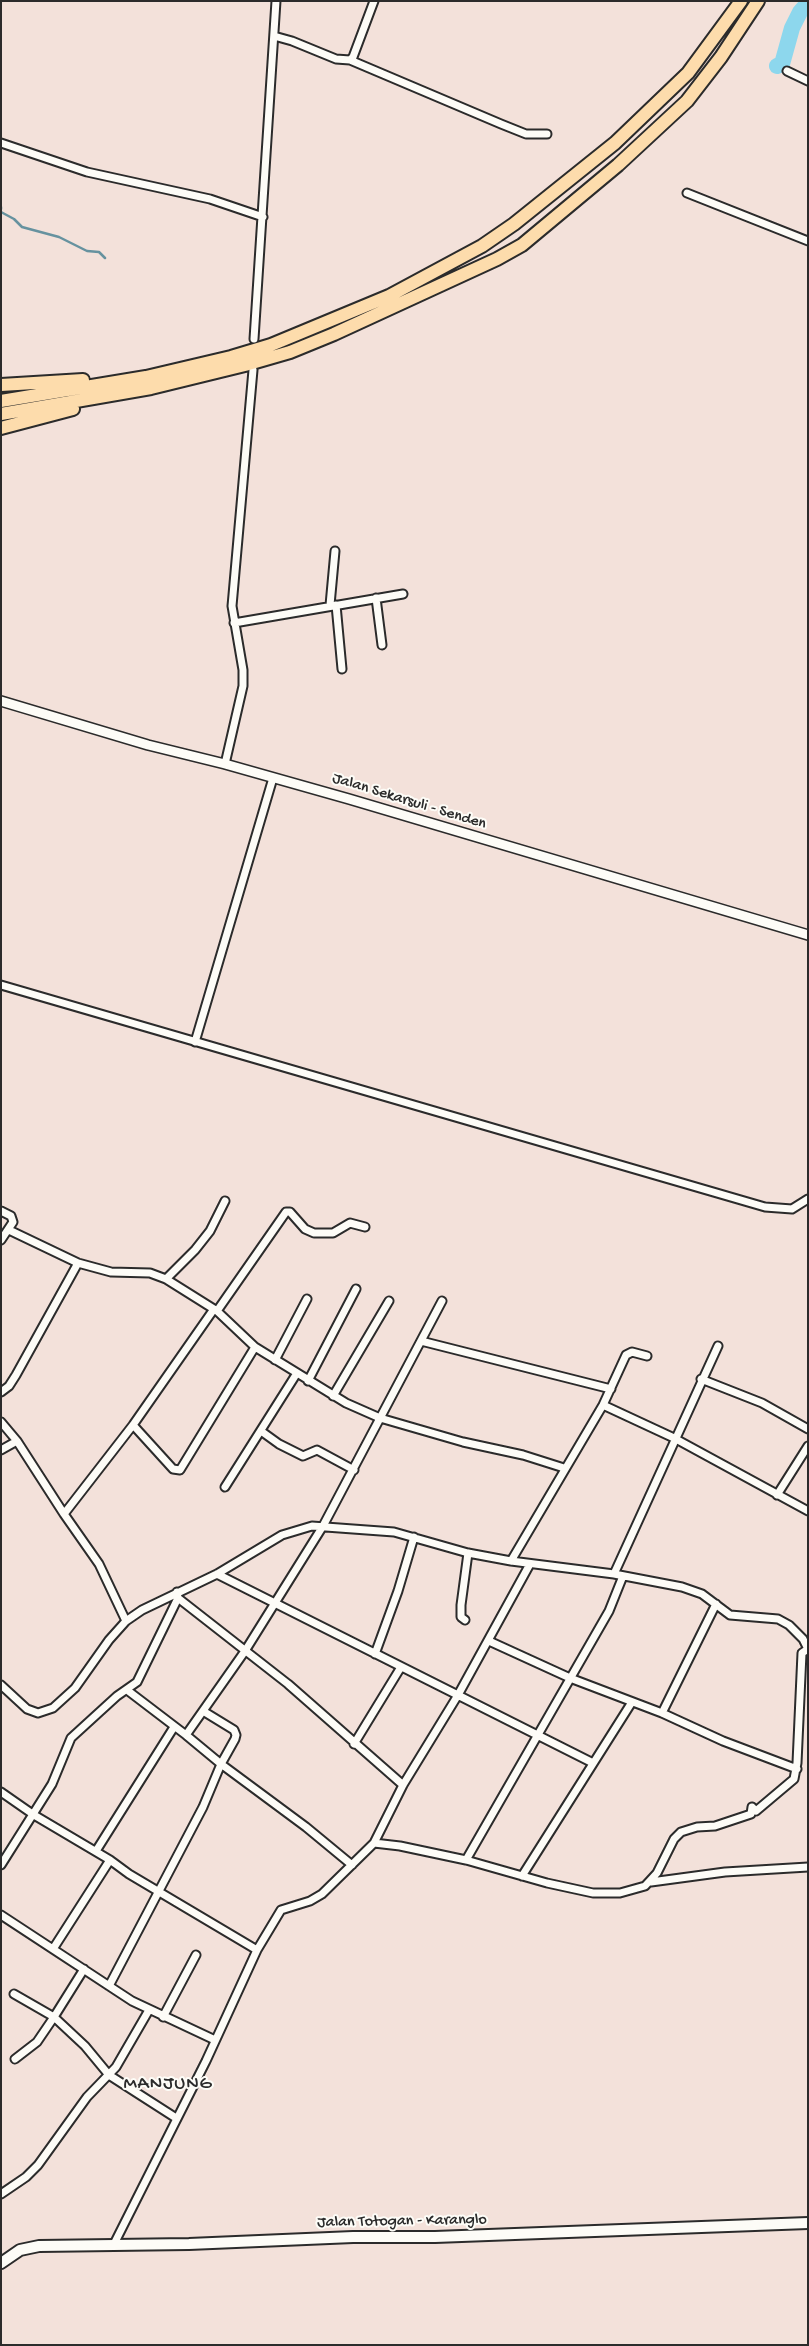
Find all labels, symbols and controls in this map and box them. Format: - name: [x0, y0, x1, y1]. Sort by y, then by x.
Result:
- street label: Jalan Sekarsuli - Senden: [330, 769, 488, 835]
- district label: MANJUNG: [123, 2074, 213, 2096]
- street label: Jalan Totogan - Karanglo: [317, 2211, 487, 2233]

